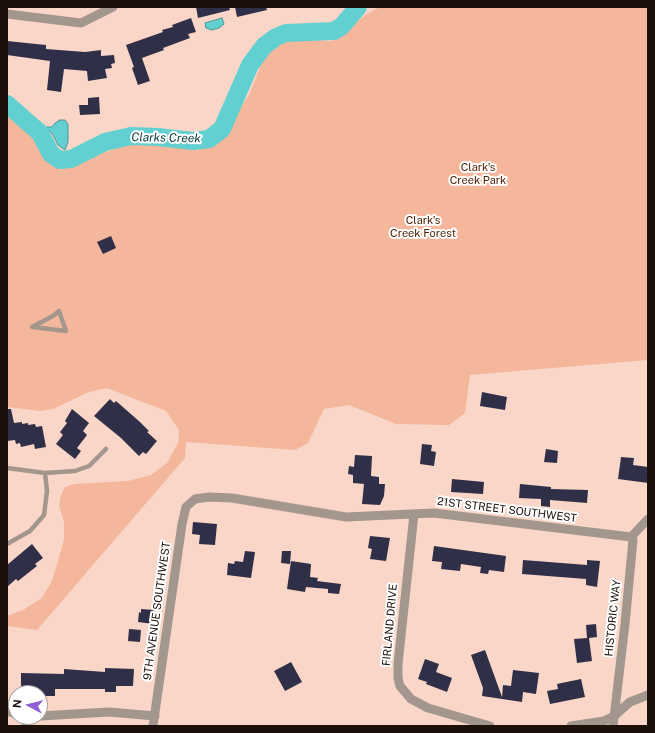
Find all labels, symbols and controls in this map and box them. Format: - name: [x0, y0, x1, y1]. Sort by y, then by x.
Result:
- water label: Clarks Creek: [131, 130, 201, 146]
- park label: Clark's Creek Park: [450, 161, 506, 187]
- park label: Clark's Creek Forest: [390, 214, 456, 240]
- street label: 21ST STREET SOUTHWEST: [436, 495, 578, 525]
- street label: 9TH AVENUE SOUTHWEST: [141, 541, 173, 681]
- street label: HISTORIC WAY: [602, 579, 624, 657]
- street label: FIRLAND DRIVE: [380, 583, 400, 667]
- north arrow: [8, 685, 48, 725]
- text: N: [11, 699, 24, 709]

